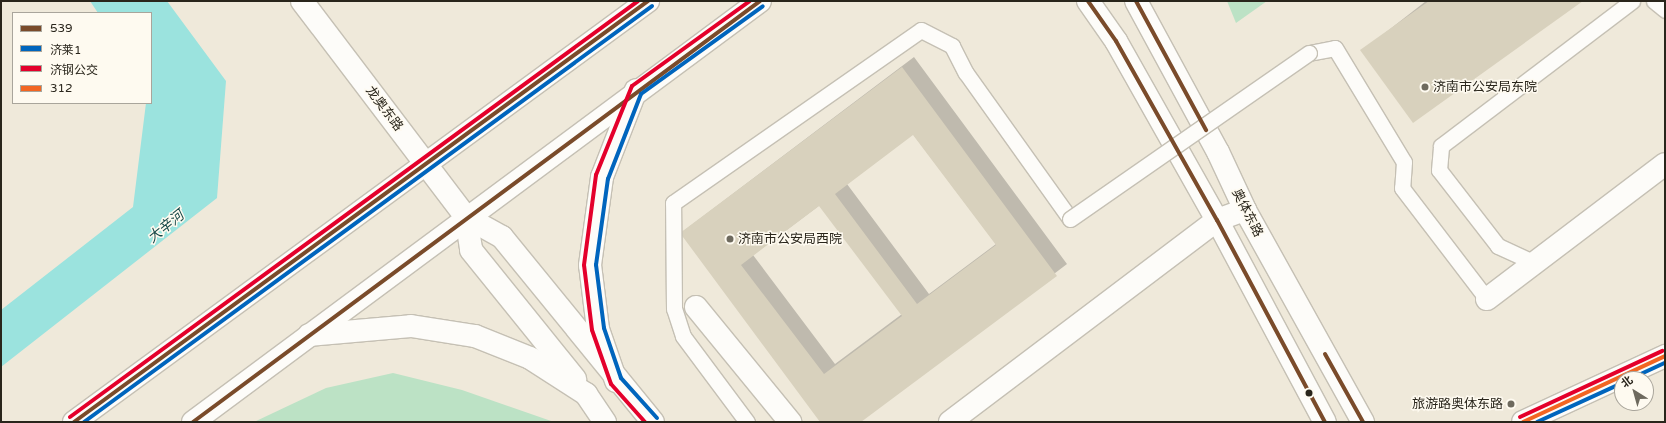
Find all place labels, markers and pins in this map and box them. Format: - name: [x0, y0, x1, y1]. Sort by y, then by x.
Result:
- place label: 济南市公安局东院: [1433, 79, 1537, 95]
- marker: 济南市公安局东院: [1420, 82, 1430, 92]
- place label: 济南市公安局西院: [738, 231, 842, 247]
- marker: 济南市公安局西院: [725, 234, 735, 244]
- unlabelled marker: [1304, 388, 1314, 398]
- place label: 旅游路奥体东路: [1412, 396, 1503, 412]
- marker: 旅游路奥体东路: [1506, 399, 1516, 409]

